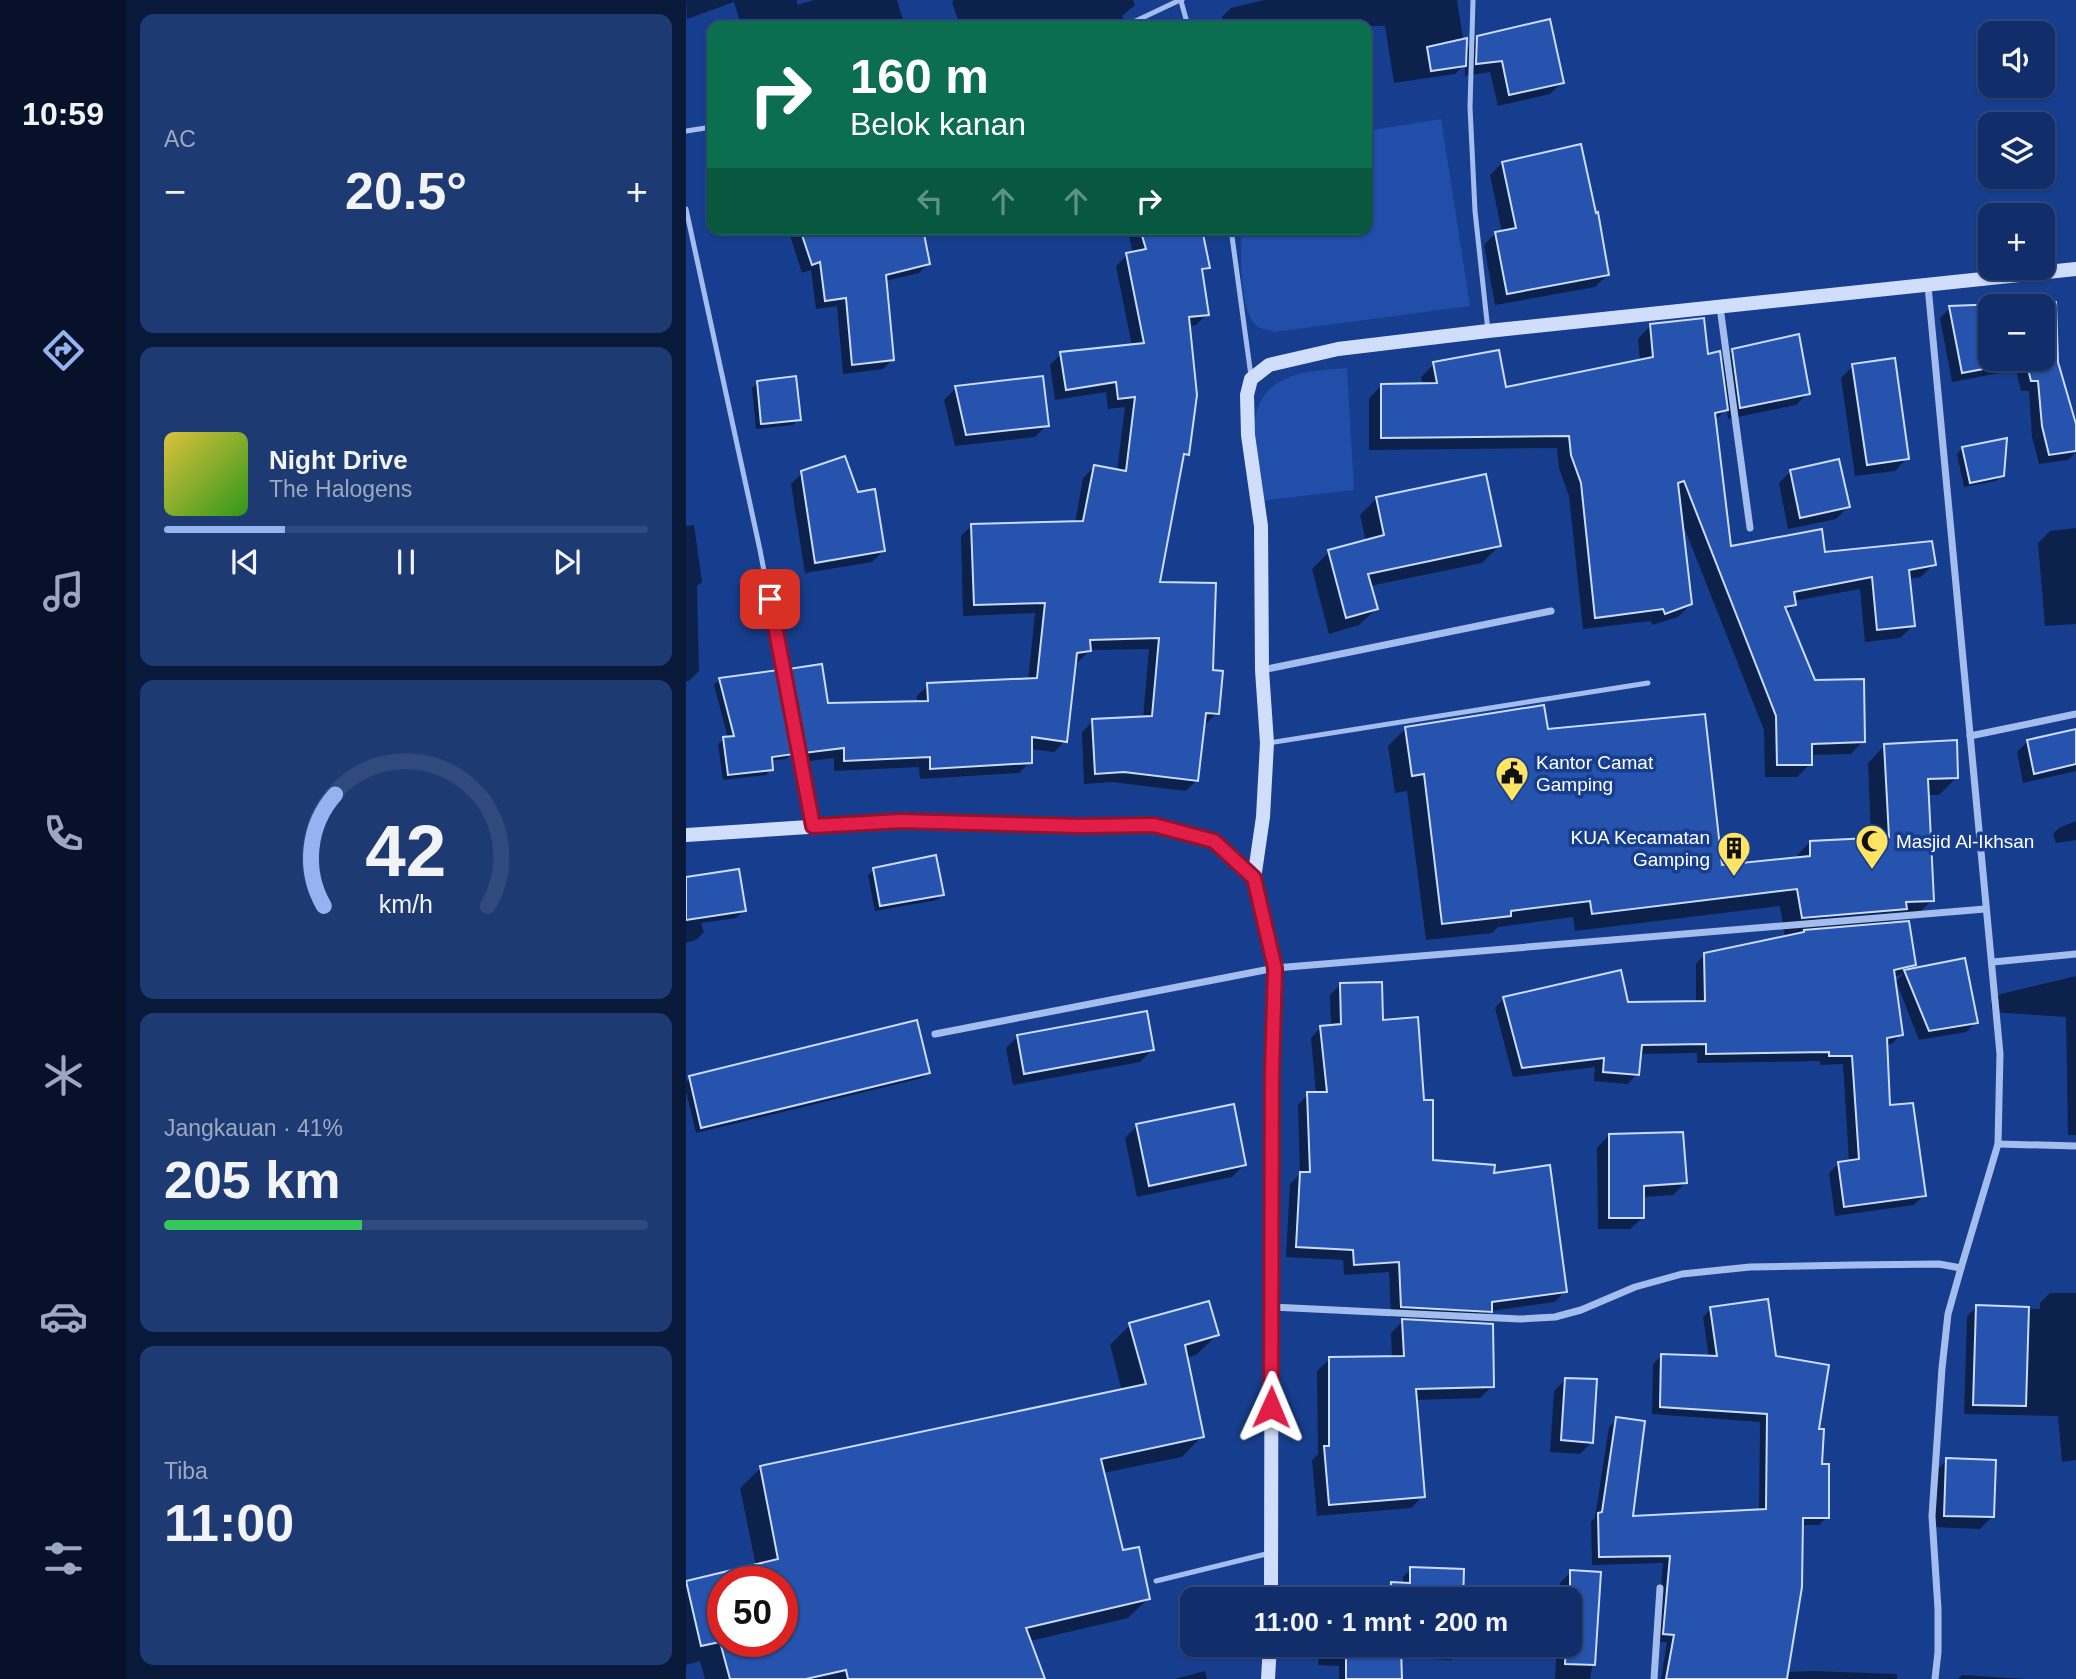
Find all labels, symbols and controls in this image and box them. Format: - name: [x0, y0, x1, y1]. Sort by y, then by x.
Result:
- map controls: [1978, 21, 2055, 371]
- button: sound: [1978, 21, 2055, 98]
- icon: right: [735, 49, 826, 140]
- text: 160 m: [850, 49, 989, 103]
- text: 10:59: [22, 96, 104, 132]
- text: Belok kanan: [850, 106, 1026, 142]
- button: layers: [1978, 112, 2055, 189]
- text: AC: [164, 126, 196, 152]
- text: 20.5°: [345, 162, 467, 220]
- text: −: [164, 171, 186, 213]
- text: +: [626, 171, 648, 213]
- icon: left: [911, 182, 949, 220]
- icon: ahead: [984, 182, 1022, 220]
- icon: ahead: [1057, 182, 1095, 220]
- icon: right: [1130, 182, 1168, 220]
- button: +: [1978, 203, 2055, 280]
- button: −: [1978, 294, 2055, 371]
- icon: directions: [39, 326, 88, 375]
- text: Night Drive: [269, 445, 408, 475]
- text: The Halogens: [269, 476, 412, 502]
- icon: previous: [226, 543, 264, 581]
- icon: pause: [387, 543, 425, 581]
- icon: next: [548, 543, 586, 581]
- icon: music: [39, 567, 88, 616]
- pin: [740, 569, 800, 629]
- icon: arrive: [751, 580, 789, 618]
- place label: Kantor Camat Gamping: [1536, 752, 1654, 795]
- public building icon: Kantor Camat Gamping: [1493, 754, 1531, 803]
- icon: phone: [39, 809, 88, 858]
- text: 42: [366, 810, 446, 891]
- mosque icon: Masjid Al-Ikhsan: [1853, 822, 1891, 871]
- place label: KUA Kecamatan Gamping: [1571, 827, 1710, 870]
- building icon: KUA Kecamatan Gamping: [1715, 829, 1753, 878]
- place label: Masjid Al-Ikhsan: [1896, 831, 2034, 852]
- text: km/h: [379, 889, 433, 917]
- icon: climate: [39, 1051, 88, 1100]
- text: Jangkauan · 41%: [164, 1115, 343, 1141]
- text: 205 km: [164, 1151, 340, 1209]
- icon: car: [39, 1292, 88, 1341]
- position arrow: [1234, 1370, 1308, 1444]
- text: Tiba: [164, 1458, 208, 1484]
- text: 11:00: [164, 1494, 294, 1552]
- icon: filters: [39, 1534, 88, 1583]
- speed limit sign: 50: [707, 1566, 798, 1657]
- text: 11:00 · 1 mnt · 200 m: [1254, 1607, 1508, 1637]

